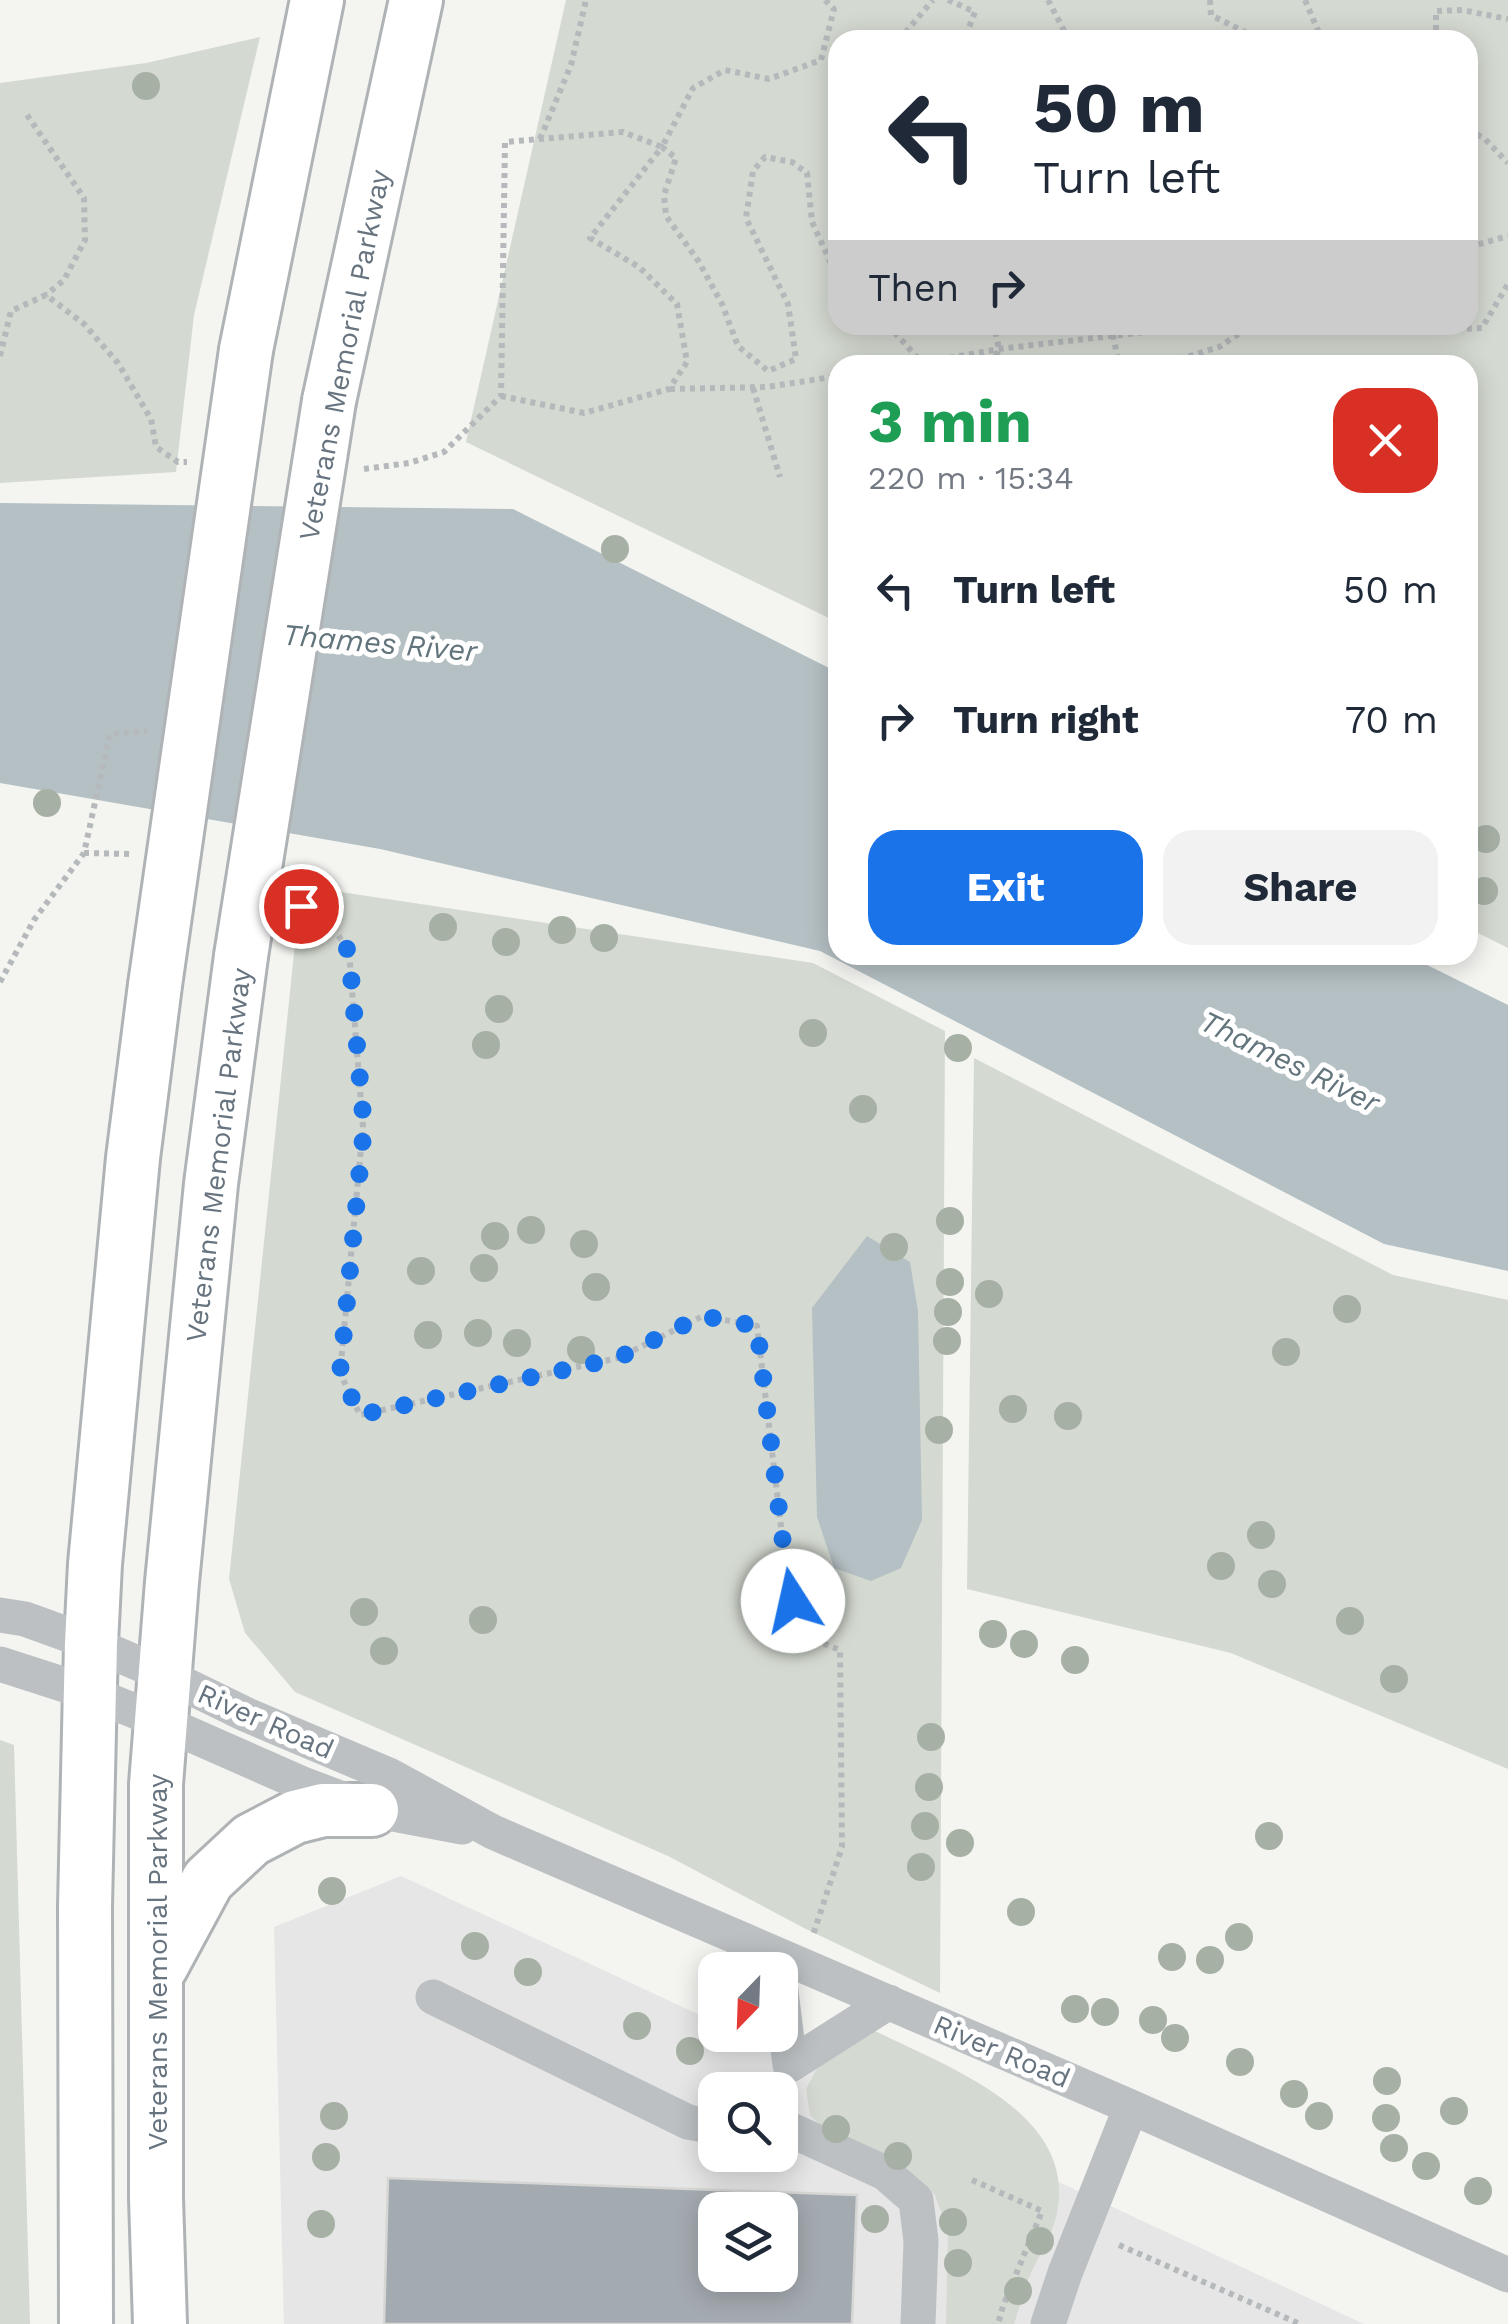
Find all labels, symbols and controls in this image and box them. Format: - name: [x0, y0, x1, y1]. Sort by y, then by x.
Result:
- text: 50 m: [1033, 67, 1205, 149]
- icon: left: [868, 70, 998, 200]
- text: Turn left: [1033, 151, 1220, 204]
- street label: Veterans Memorial Parkway: [292, 166, 397, 543]
- icon: right: [979, 260, 1034, 315]
- text: Then: [868, 266, 959, 310]
- text: 3 min: [868, 386, 1032, 457]
- button: close: [1333, 388, 1438, 493]
- text: 220 m · 15:34: [868, 459, 1074, 497]
- icon: left: [868, 563, 923, 618]
- text: Turn left: [953, 568, 1115, 612]
- text: 50 m: [1343, 568, 1438, 612]
- water label: Thames River: [281, 617, 480, 669]
- icon: right: [868, 693, 923, 748]
- text: Turn right: [953, 698, 1139, 742]
- text: 70 m: [1345, 698, 1438, 742]
- button: Exit: [868, 830, 1143, 945]
- button: Share: [1163, 830, 1438, 945]
- pin: [259, 864, 344, 949]
- icon: arrive: [274, 879, 329, 934]
- street label: Veterans Memorial Parkway: [179, 965, 258, 1344]
- water label: Thames River: [1195, 1003, 1387, 1121]
- position arrow: [741, 1549, 845, 1653]
- street label: River Road: [193, 1677, 339, 1766]
- street label: Veterans Memorial Parkway: [141, 1773, 174, 2151]
- north arrow: [698, 1952, 798, 2052]
- map controls: [698, 1952, 798, 2292]
- street label: River Road: [928, 2008, 1075, 2095]
- button: search: [698, 2072, 798, 2172]
- button: layers: [698, 2192, 798, 2292]

